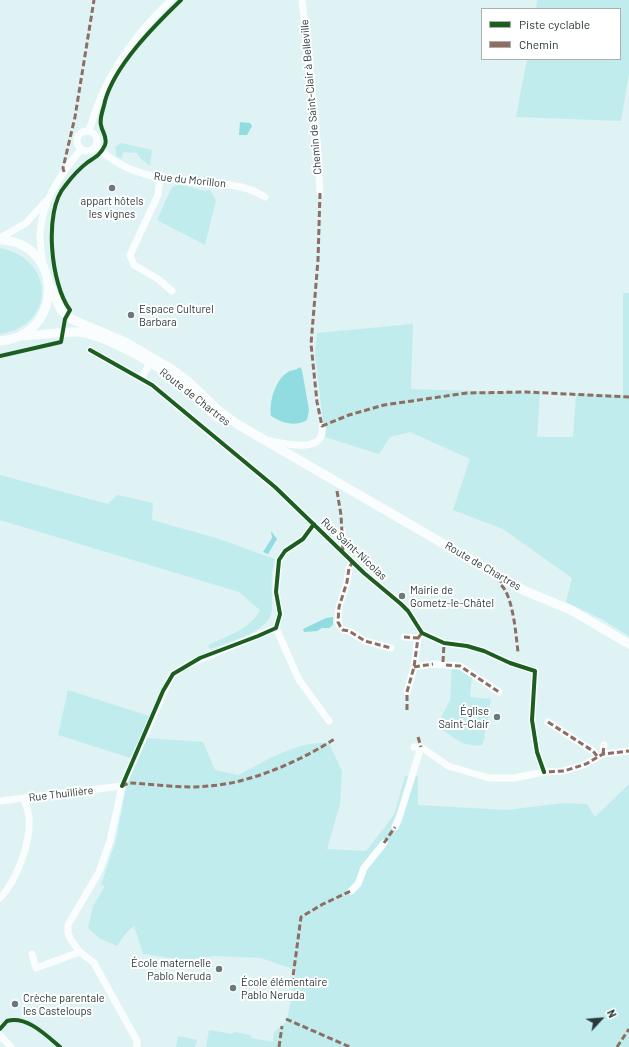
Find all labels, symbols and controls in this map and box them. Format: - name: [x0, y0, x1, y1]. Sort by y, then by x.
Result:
- legend: [481, 8, 621, 60]
- text: Piste cyclable: [519, 17, 590, 31]
- street label: Chemin de Saint-Clair à Belleville: [298, 19, 324, 175]
- text: Chemin: [519, 37, 559, 51]
- street label: Rue du Morillon: [153, 170, 227, 190]
- marker: appart hôtels les vignes: [107, 183, 117, 193]
- place label: appart hôtels les vignes: [81, 194, 143, 220]
- place label: Espace Culturel Barbara: [139, 302, 214, 328]
- marker: Espace Culturel Barbara: [126, 310, 136, 320]
- street label: Route de Chartres: [157, 365, 233, 429]
- street label: Rue Saint-Nicolas: [318, 515, 390, 583]
- street label: Route de Chartres: [442, 539, 524, 593]
- place label: Mairie de Gometz-le-Châtel: [410, 583, 494, 609]
- marker: Mairie de Gometz-le-Châtel: [397, 591, 407, 601]
- place label: Église Saint-Clair: [438, 704, 489, 730]
- marker: Église Saint-Clair: [492, 712, 502, 722]
- street label: Rue Thuillière: [28, 783, 94, 805]
- place label: École maternelle Pablo Neruda: [131, 956, 211, 982]
- marker: École maternelle Pablo Neruda: [214, 964, 224, 974]
- place label: École élémentaire Pablo Neruda: [241, 975, 327, 1001]
- marker: École élémentaire Pablo Neruda: [228, 983, 238, 993]
- place label: Crèche parentale les Casteloups: [23, 991, 105, 1017]
- marker: Crèche parentale les Casteloups: [10, 999, 20, 1009]
- north arrow: [581, 999, 621, 1039]
- text: N: [605, 1007, 620, 1020]

